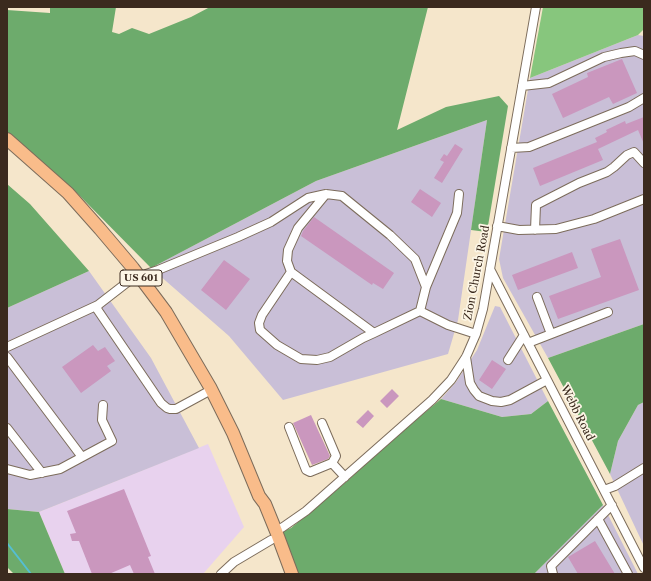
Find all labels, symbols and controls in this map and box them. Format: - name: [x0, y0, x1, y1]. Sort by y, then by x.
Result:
- street label: Zion Church Road: [461, 224, 493, 322]
- road number: US 601: [120, 270, 162, 286]
- street label: Webb Road: [557, 383, 597, 443]

